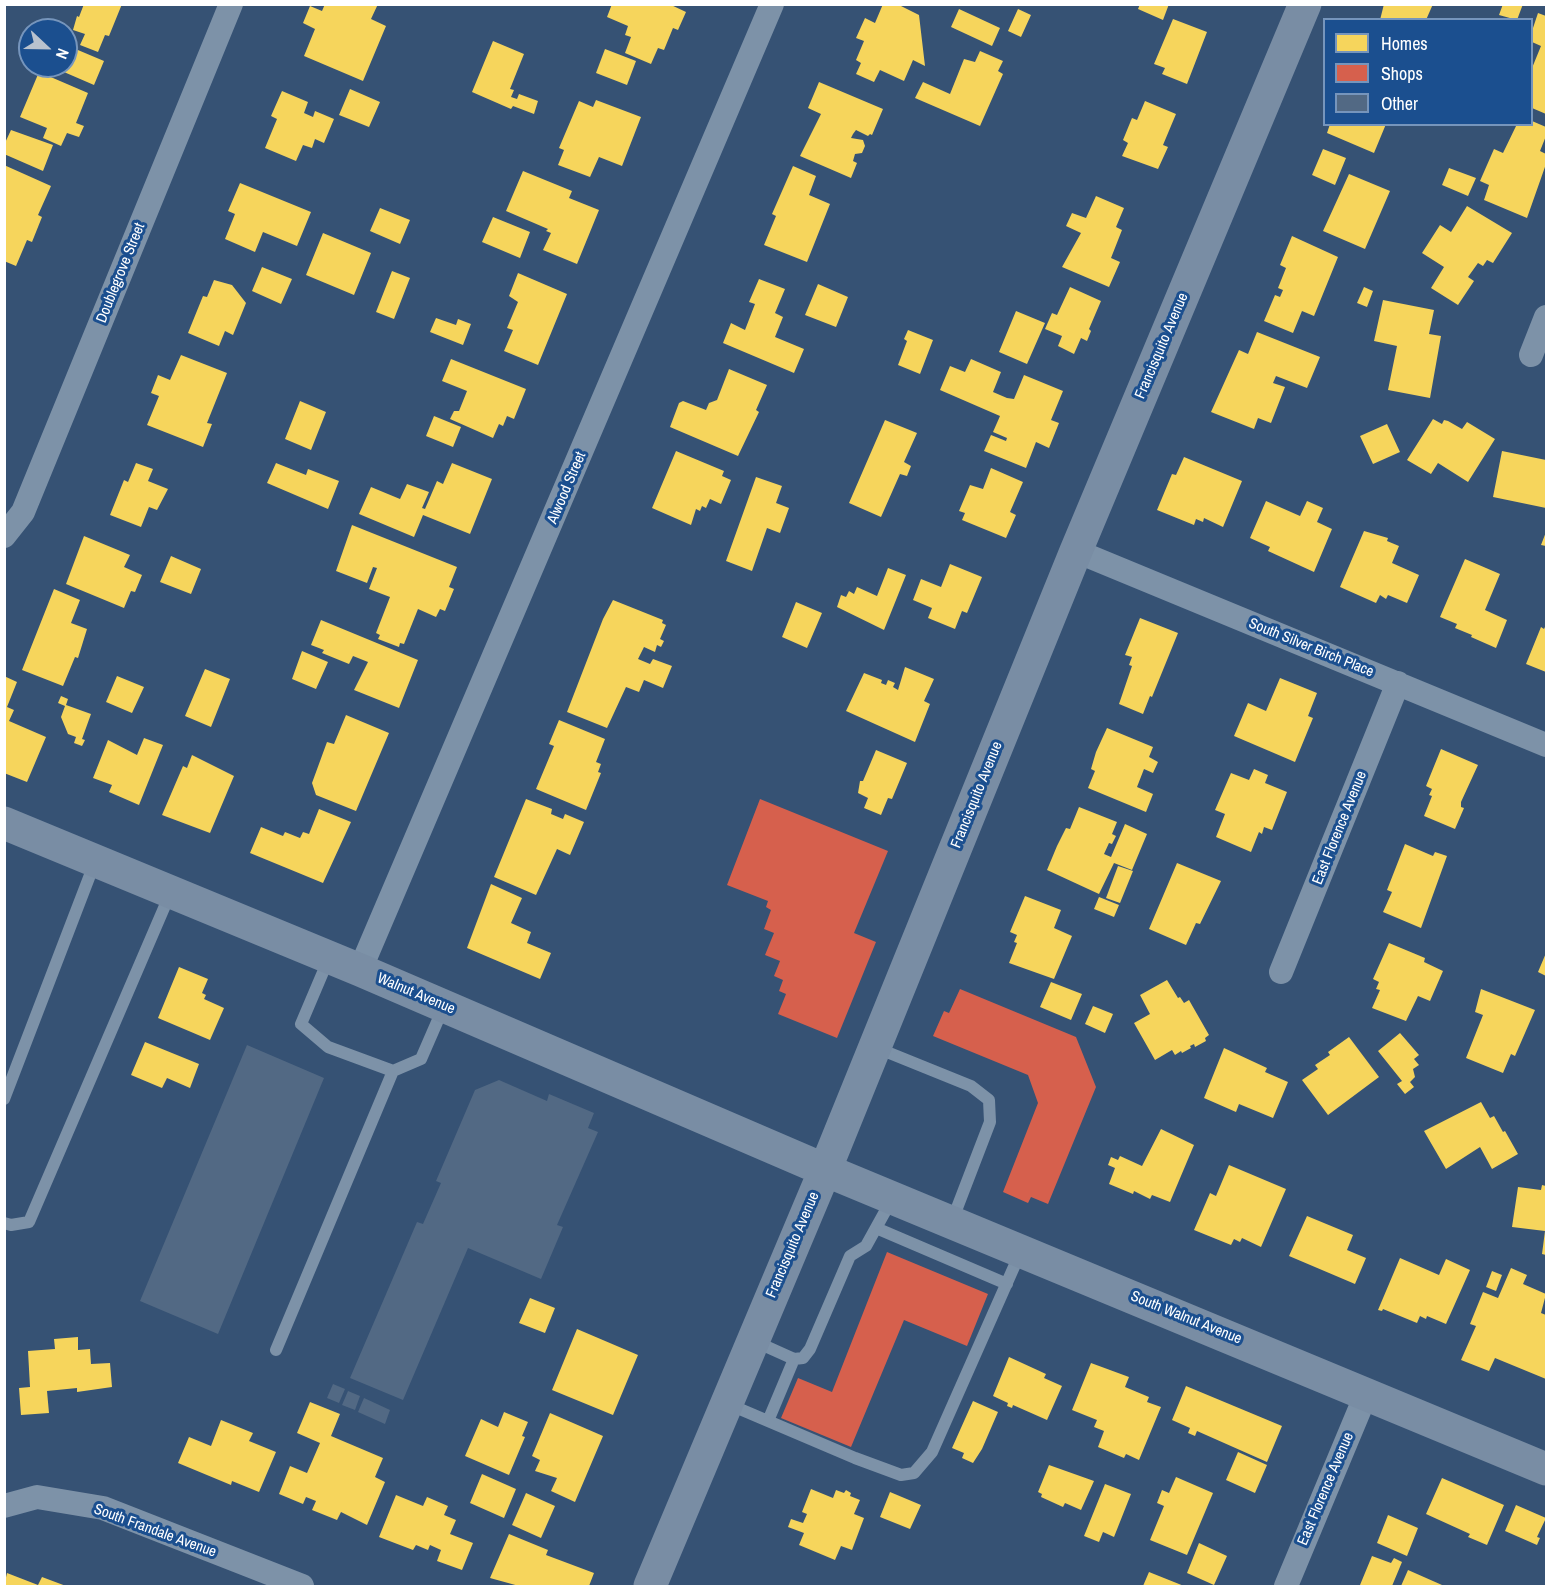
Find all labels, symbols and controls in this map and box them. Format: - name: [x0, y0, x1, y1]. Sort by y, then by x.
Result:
- north arrow: [18, 18, 78, 78]
- legend: [1323, 18, 1533, 126]
- text: Homes: [1381, 31, 1428, 56]
- text: N: [51, 45, 75, 63]
- text: Shops: [1381, 61, 1423, 86]
- text: Other: [1381, 91, 1418, 116]
- street label: Doublegrove Street: [93, 220, 149, 326]
- street label: Francisquito Avenue: [1132, 290, 1192, 402]
- street label: Alwood Street: [544, 449, 590, 527]
- street label: South Silver Birch Place: [1246, 615, 1376, 681]
- street label: Francisquito Avenue: [947, 739, 1007, 851]
- street label: East Florence Avenue: [1309, 769, 1371, 887]
- street label: Walnut Avenue: [374, 970, 458, 1018]
- street label: Francisquito Avenue: [763, 1189, 823, 1301]
- street label: South Walnut Avenue: [1128, 1287, 1244, 1349]
- street label: East Florence Avenue: [1294, 1430, 1358, 1548]
- street label: South Frandale Avenue: [91, 1500, 219, 1562]

